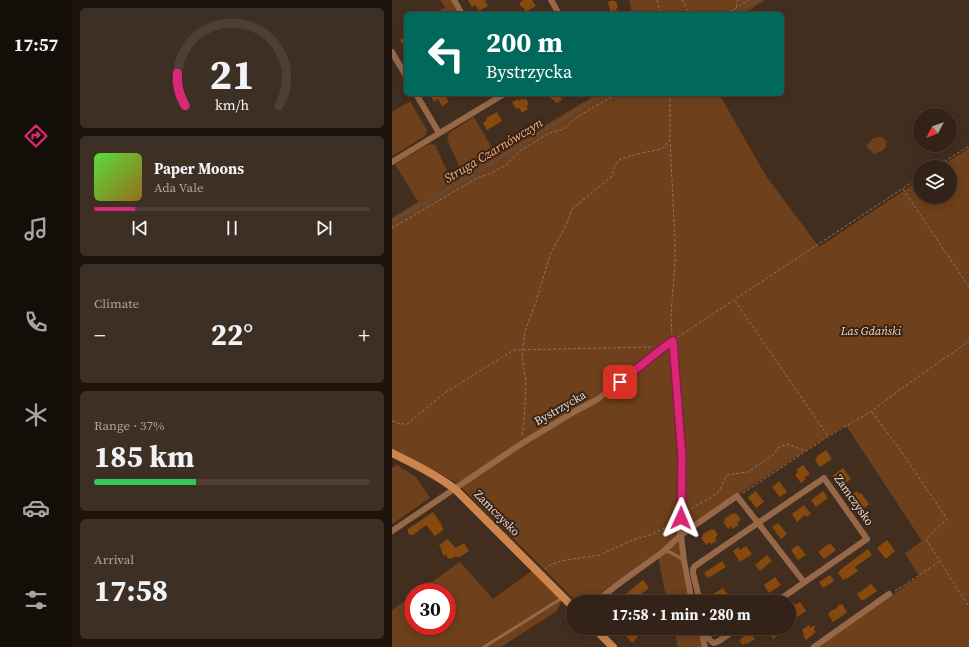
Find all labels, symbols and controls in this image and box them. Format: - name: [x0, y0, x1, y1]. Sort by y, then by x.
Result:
- text: 200 m: [486, 23, 563, 61]
- icon: left: [420, 28, 472, 80]
- text: 17:57: [14, 32, 58, 57]
- text: 21: [209, 46, 255, 103]
- text: Bystrzycka: [486, 59, 572, 84]
- text: km/h: [215, 94, 249, 114]
- north arrow: [913, 108, 957, 152]
- map controls: [913, 108, 957, 204]
- water label: Struga Czarnówczyn: [441, 114, 546, 187]
- icon: directions: [22, 122, 50, 150]
- text: Paper Moons: [154, 158, 244, 179]
- button: layers: [913, 160, 957, 204]
- text: Ada Vale: [154, 179, 204, 196]
- icon: music: [22, 215, 50, 243]
- icon: previous: [129, 217, 151, 239]
- icon: pause: [221, 217, 243, 239]
- icon: next: [313, 217, 335, 239]
- text: Climate: [94, 295, 139, 312]
- icon: phone: [22, 308, 50, 336]
- text: 22°: [211, 314, 253, 355]
- text: −: [94, 320, 106, 350]
- text: +: [358, 320, 370, 350]
- park label: Las Gdański: [840, 323, 902, 339]
- pin: [603, 365, 637, 399]
- icon: arrive: [609, 371, 631, 393]
- street label: Bystrzycka: [531, 386, 590, 429]
- icon: climate: [22, 401, 50, 429]
- text: Range · 37%: [94, 417, 165, 434]
- text: 185 km: [94, 436, 194, 477]
- street label: Zamczysko: [831, 471, 878, 529]
- street label: Zamczysko: [471, 487, 524, 540]
- icon: car: [22, 494, 50, 522]
- position arrow: [660, 497, 702, 539]
- text: Arrival: [94, 551, 134, 568]
- text: 17:58: [94, 570, 168, 611]
- speed limit sign: 30: [404, 583, 456, 635]
- icon: filters: [22, 586, 50, 614]
- text: 17:58 · 1 min · 280 m: [612, 604, 751, 625]

